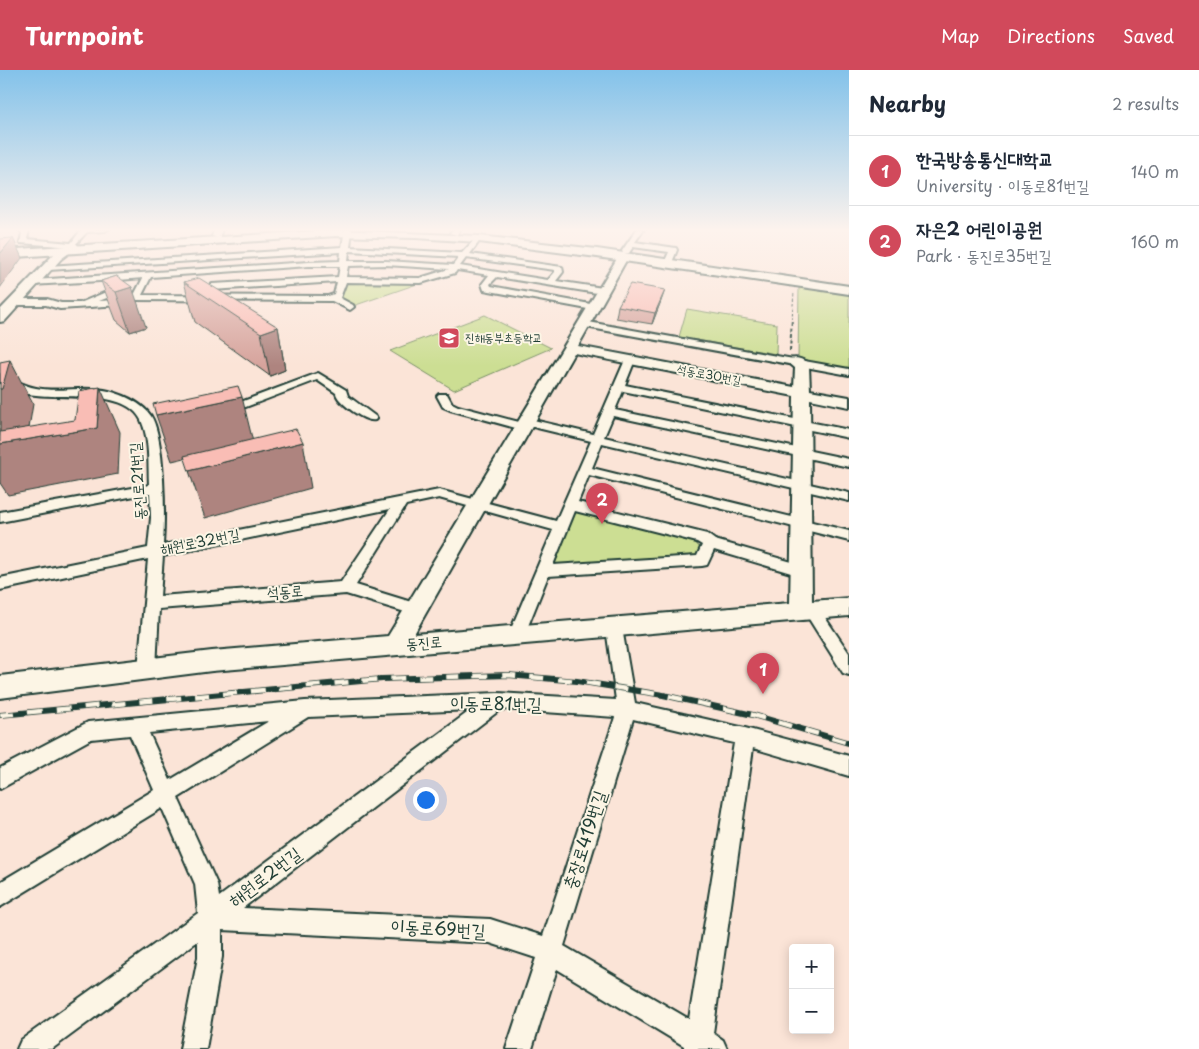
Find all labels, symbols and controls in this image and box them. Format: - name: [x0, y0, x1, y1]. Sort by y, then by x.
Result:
- text: Turnpoint: [25, 17, 144, 53]
- text: Map: [941, 22, 979, 49]
- text: Directions: [1007, 22, 1095, 49]
- text: Saved: [1123, 22, 1174, 49]
- text: Nearby: [869, 87, 946, 119]
- text: 2 results: [1112, 91, 1179, 115]
- text: 한국방송통신대학교: [916, 144, 1054, 172]
- text: 1: [881, 159, 889, 183]
- text: 140 m: [1131, 159, 1179, 183]
- text: University · 이동로81번길: [916, 173, 1089, 197]
- text: 자은2 어린이공원: [916, 214, 1042, 242]
- text: 2: [879, 229, 891, 253]
- text: 160 m: [1131, 229, 1179, 253]
- text: Park · 동진로35번길: [916, 243, 1052, 267]
- school or university icon: 진해동부초등학교: [437, 326, 461, 350]
- place label: 진해동부초등학교: [465, 328, 542, 346]
- street label: 석동로30번길: [676, 359, 743, 389]
- street label: 동진로21번길: [122, 442, 151, 521]
- pin: 2: [586, 483, 618, 524]
- street label: 해원로32번길: [158, 522, 241, 559]
- street label: 석동로: [266, 578, 304, 603]
- street label: 동진로: [405, 629, 443, 654]
- pin: 1: [747, 653, 779, 694]
- street label: 이동로81번길: [450, 688, 543, 717]
- street label: 충장로419번길: [555, 786, 612, 893]
- your location: [413, 787, 439, 813]
- street label: 해원로2번길: [222, 839, 307, 912]
- street label: 이동로69번길: [390, 912, 487, 943]
- map controls: [789, 944, 834, 1034]
- button: +: [789, 944, 834, 989]
- button: −: [789, 989, 834, 1034]

